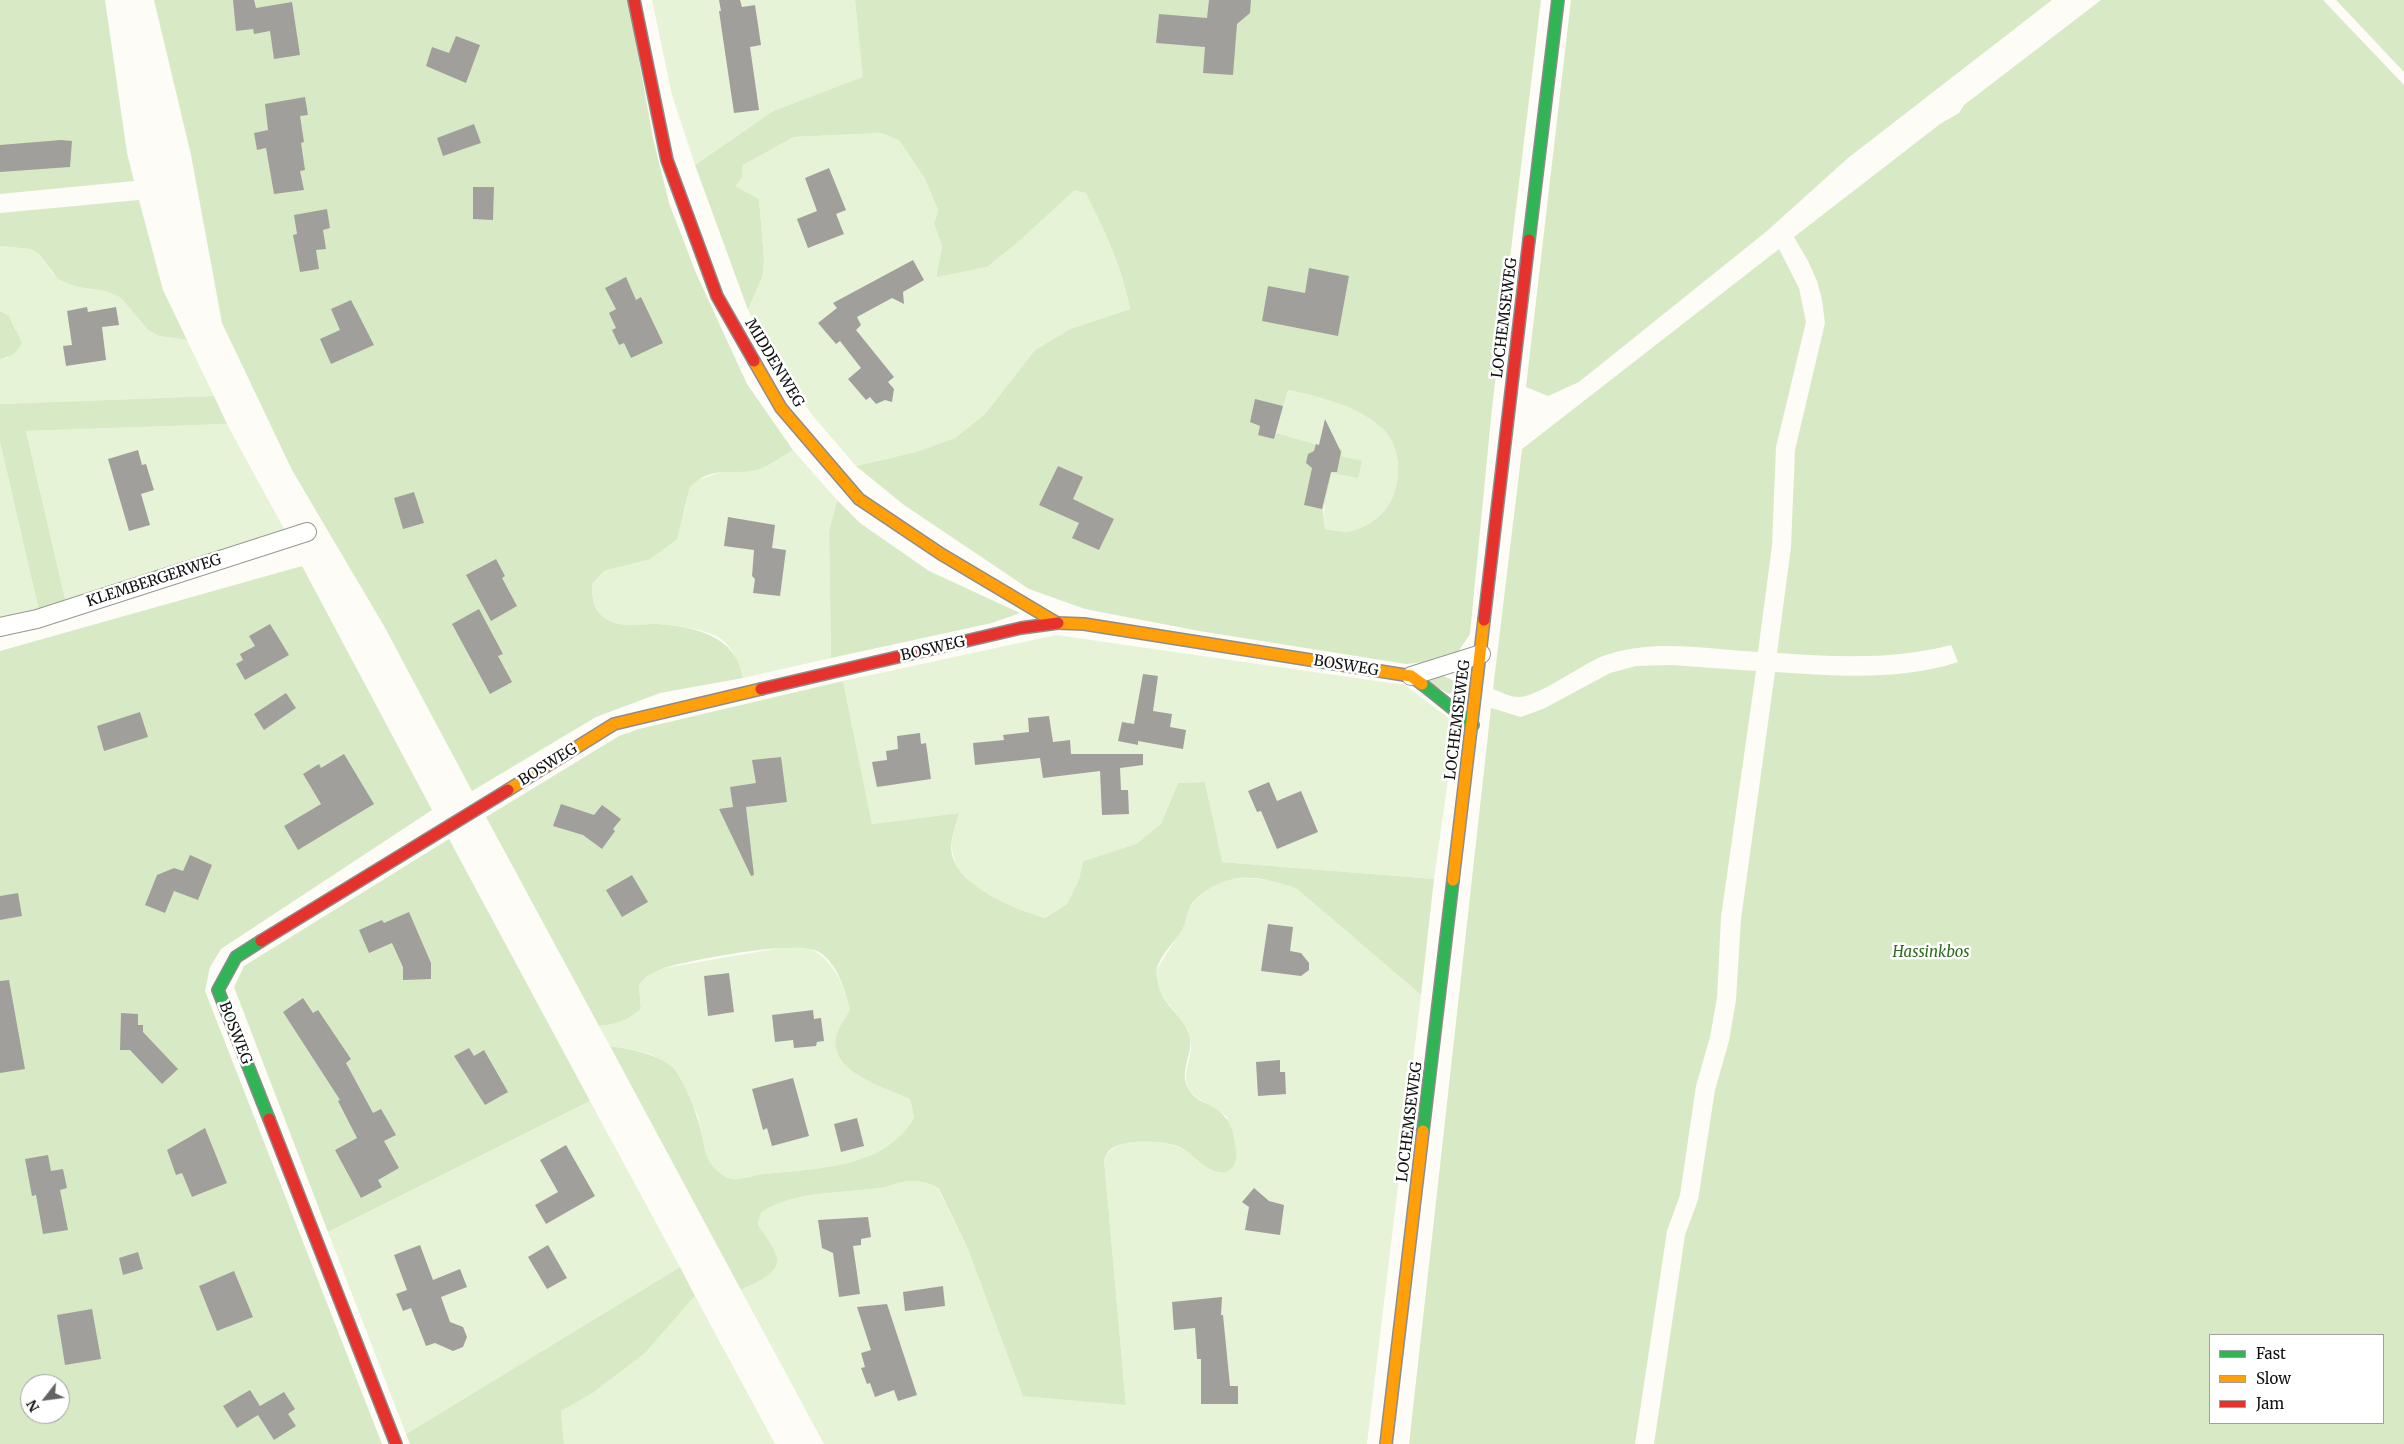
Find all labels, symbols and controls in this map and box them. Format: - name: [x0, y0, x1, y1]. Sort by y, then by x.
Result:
- street label: LOCHEMSEWEG: [1489, 257, 1521, 379]
- street label: MIDDENWEG: [741, 316, 807, 410]
- street label: KLEMBERGERWEG: [84, 551, 224, 611]
- street label: BOSWEG: [899, 633, 967, 665]
- street label: BOSWEG: [1312, 652, 1380, 680]
- street label: LOCHEMSEWEG: [1442, 659, 1474, 781]
- street label: BOSWEG: [515, 740, 581, 790]
- park label: Hassinkbos: [1893, 944, 1969, 962]
- street label: BOSWEG: [215, 999, 255, 1067]
- street label: LOCHEMSEWEG: [1394, 1061, 1426, 1183]
- legend: [2209, 1334, 2384, 1424]
- text: Fast: [2256, 1344, 2286, 1363]
- text: Slow: [2256, 1369, 2291, 1388]
- north arrow: [20, 1374, 70, 1424]
- text: Jam: [2256, 1394, 2284, 1413]
- text: N: [22, 1397, 43, 1415]

